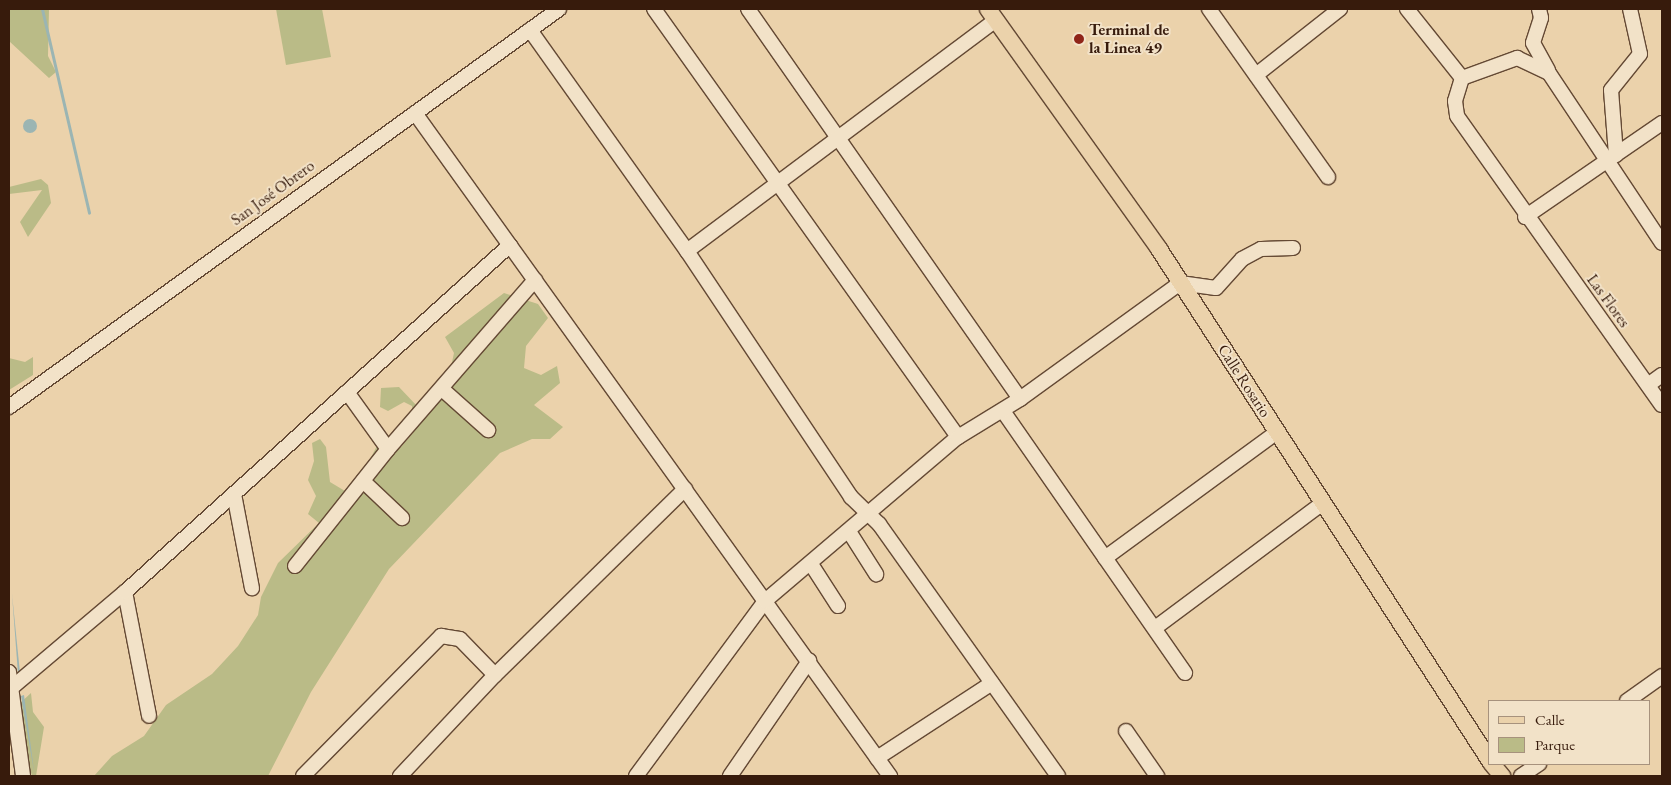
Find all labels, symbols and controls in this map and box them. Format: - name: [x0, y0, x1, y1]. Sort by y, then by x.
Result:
- place label: Terminal de la Linea 49: [1089, 20, 1169, 58]
- marker: Terminal de la Linea 49: [1073, 33, 1085, 45]
- street label: San José Obrero: [227, 156, 319, 230]
- street label: Las Flores: [1582, 271, 1634, 331]
- street label: Calle Rosario: [1213, 341, 1275, 421]
- legend: [1488, 700, 1651, 765]
- text: Calle: [1535, 710, 1565, 729]
- text: Parque: [1535, 735, 1575, 754]

